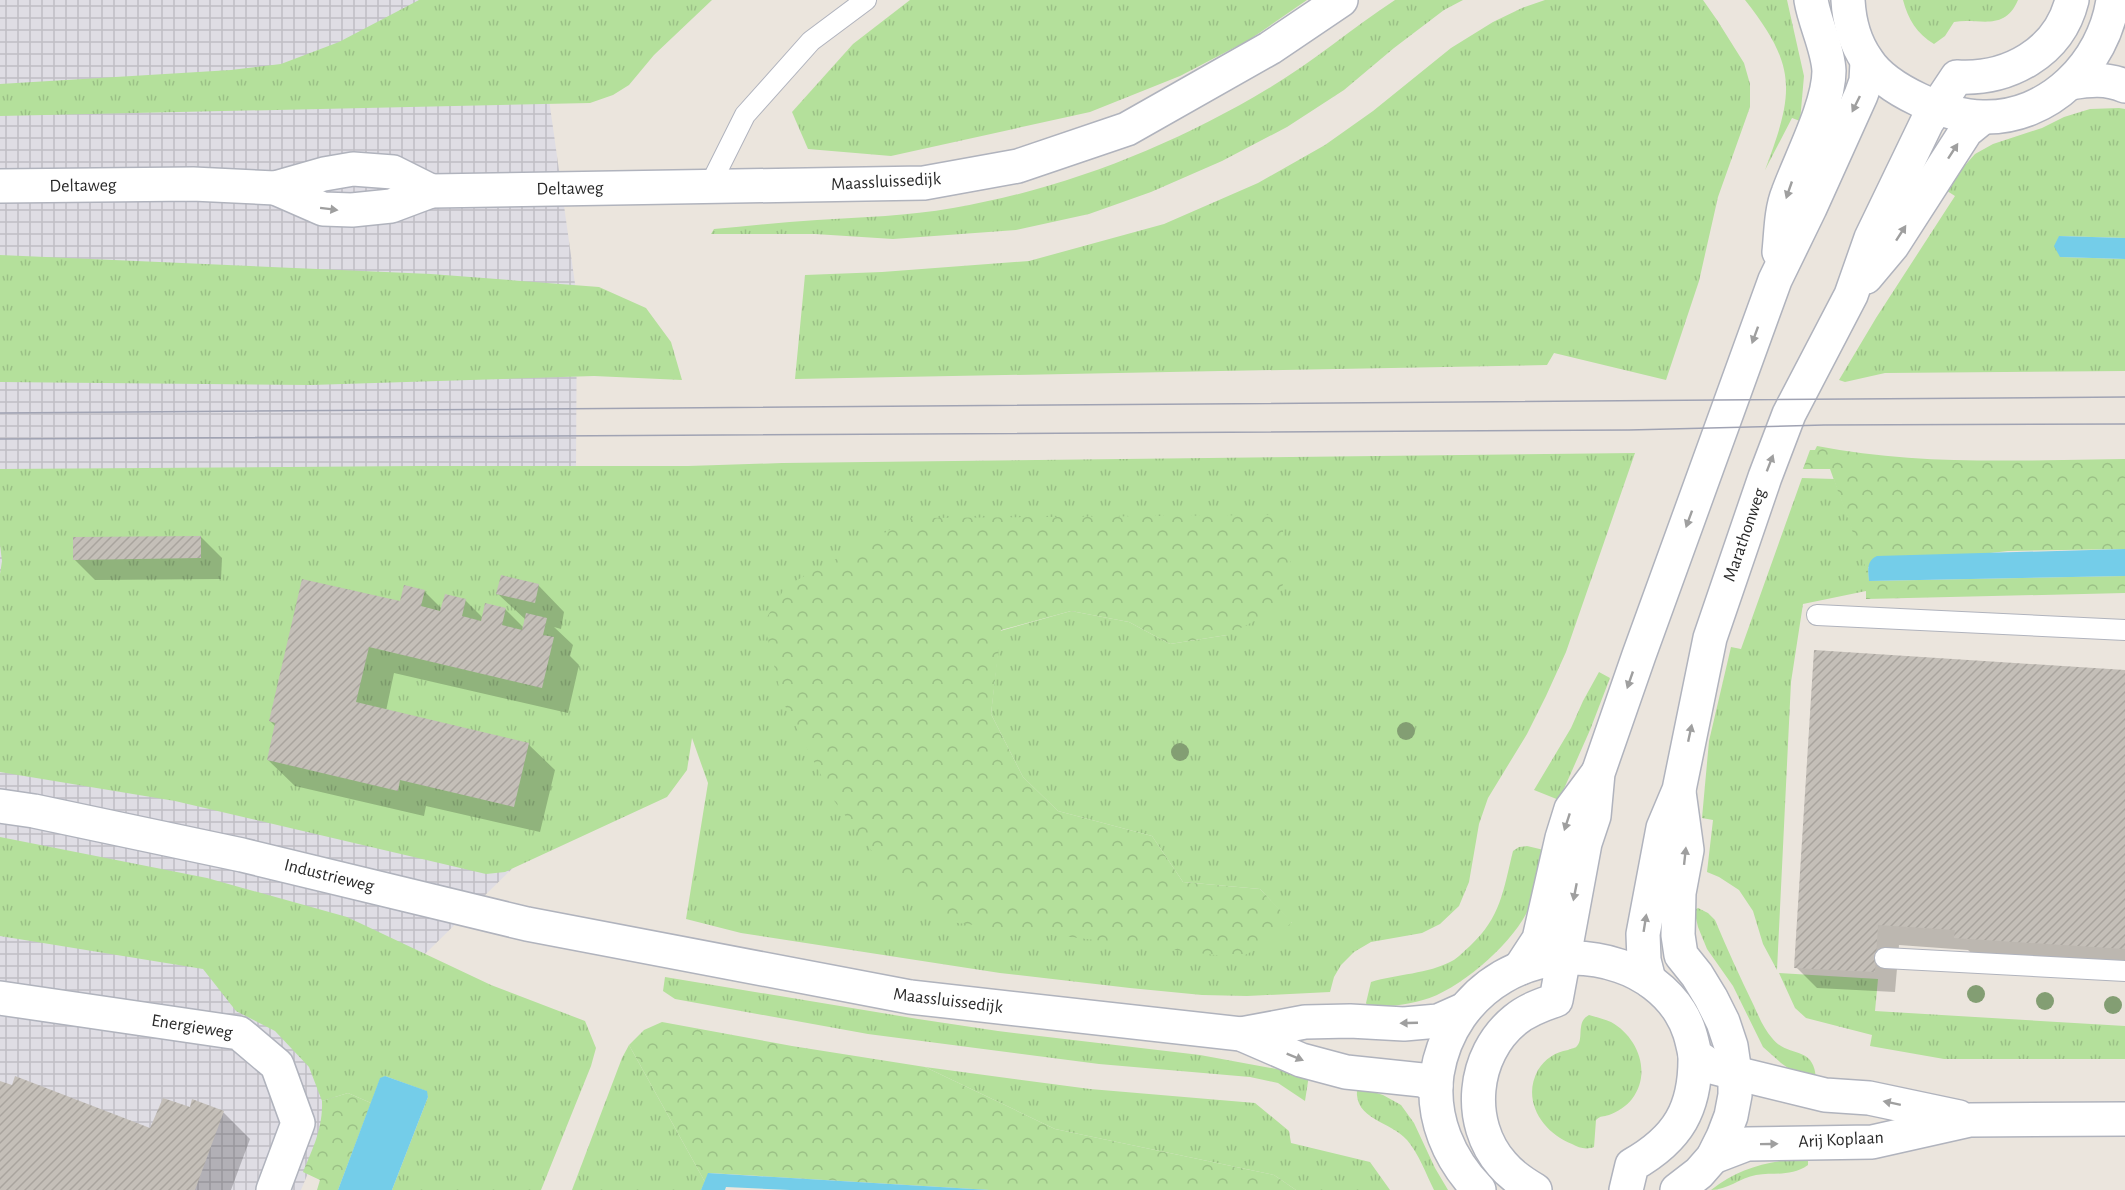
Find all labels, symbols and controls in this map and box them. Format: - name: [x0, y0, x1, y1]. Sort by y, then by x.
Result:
- one-way arrow: [1852, 95, 1861, 112]
- one-way arrow: [1948, 142, 1959, 159]
- street label: Maassluissedijk: [830, 170, 942, 194]
- street label: Deltaweg: [49, 176, 117, 196]
- street label: Deltaweg: [536, 179, 604, 199]
- one-way arrow: [1784, 181, 1794, 199]
- one-way arrow: [320, 204, 339, 213]
- one-way arrow: [1895, 225, 1906, 241]
- one-way arrow: [1750, 327, 1760, 345]
- one-way arrow: [1765, 454, 1775, 472]
- street label: Marathonweg: [1721, 486, 1769, 584]
- one-way arrow: [1684, 510, 1694, 528]
- one-way arrow: [1625, 671, 1634, 689]
- one-way arrow: [1686, 723, 1696, 742]
- one-way arrow: [1562, 813, 1571, 831]
- one-way arrow: [1680, 846, 1690, 865]
- street label: Industrieweg: [282, 856, 376, 896]
- one-way arrow: [1570, 883, 1579, 902]
- one-way arrow: [1640, 913, 1649, 932]
- street label: Maassluissedijk: [892, 985, 1005, 1017]
- street label: Energieweg: [150, 1012, 234, 1042]
- one-way arrow: [1399, 1018, 1418, 1028]
- one-way arrow: [1286, 1052, 1304, 1062]
- one-way arrow: [1883, 1097, 1901, 1107]
- street label: Arij Koplaan: [1798, 1129, 1884, 1151]
- one-way arrow: [1759, 1139, 1778, 1149]

